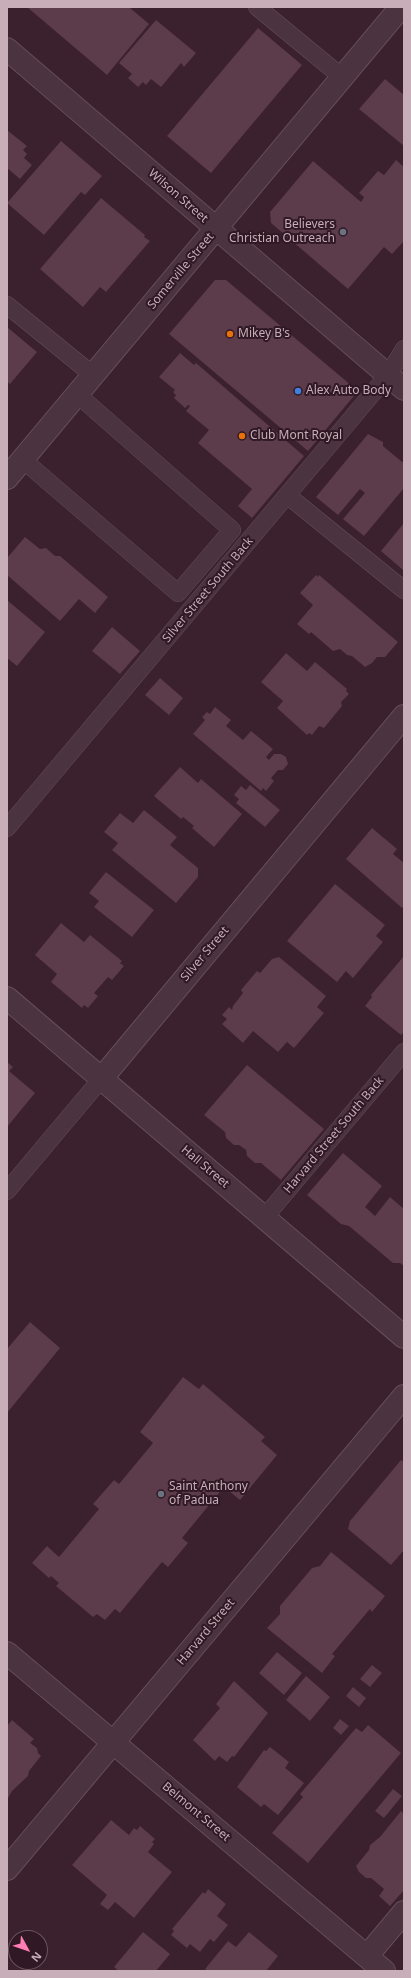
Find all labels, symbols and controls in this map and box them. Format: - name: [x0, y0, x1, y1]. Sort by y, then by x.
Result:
- street label: Wilson Street: [145, 166, 211, 226]
- place label: Believers Christian Outreach: [229, 218, 335, 246]
- marker: Believers Christian Outreach: [338, 227, 348, 237]
- street label: Somerville Street: [145, 230, 217, 312]
- place label: Mikey B's: [238, 327, 290, 341]
- marker: Mikey B's: [225, 329, 235, 339]
- place label: Alex Auto Body: [306, 384, 391, 398]
- marker: Alex Auto Body: [293, 386, 303, 396]
- place label: Club Mont Royal: [250, 429, 342, 443]
- marker: Club Mont Royal: [237, 431, 247, 441]
- street label: Silver Street South Back: [160, 534, 256, 646]
- street label: Silver Street: [178, 924, 232, 984]
- street label: Harvard Street South Back: [281, 1074, 387, 1196]
- street label: Hall Street: [178, 1143, 232, 1191]
- place label: Saint Anthony of Padua: [169, 1480, 248, 1508]
- marker: Saint Anthony of Padua: [156, 1489, 166, 1499]
- street label: Harvard Street: [174, 1596, 238, 1668]
- street label: Belmont Street: [159, 1779, 233, 1845]
- north arrow: [8, 1930, 48, 1970]
- text: N: [28, 1949, 45, 1966]

